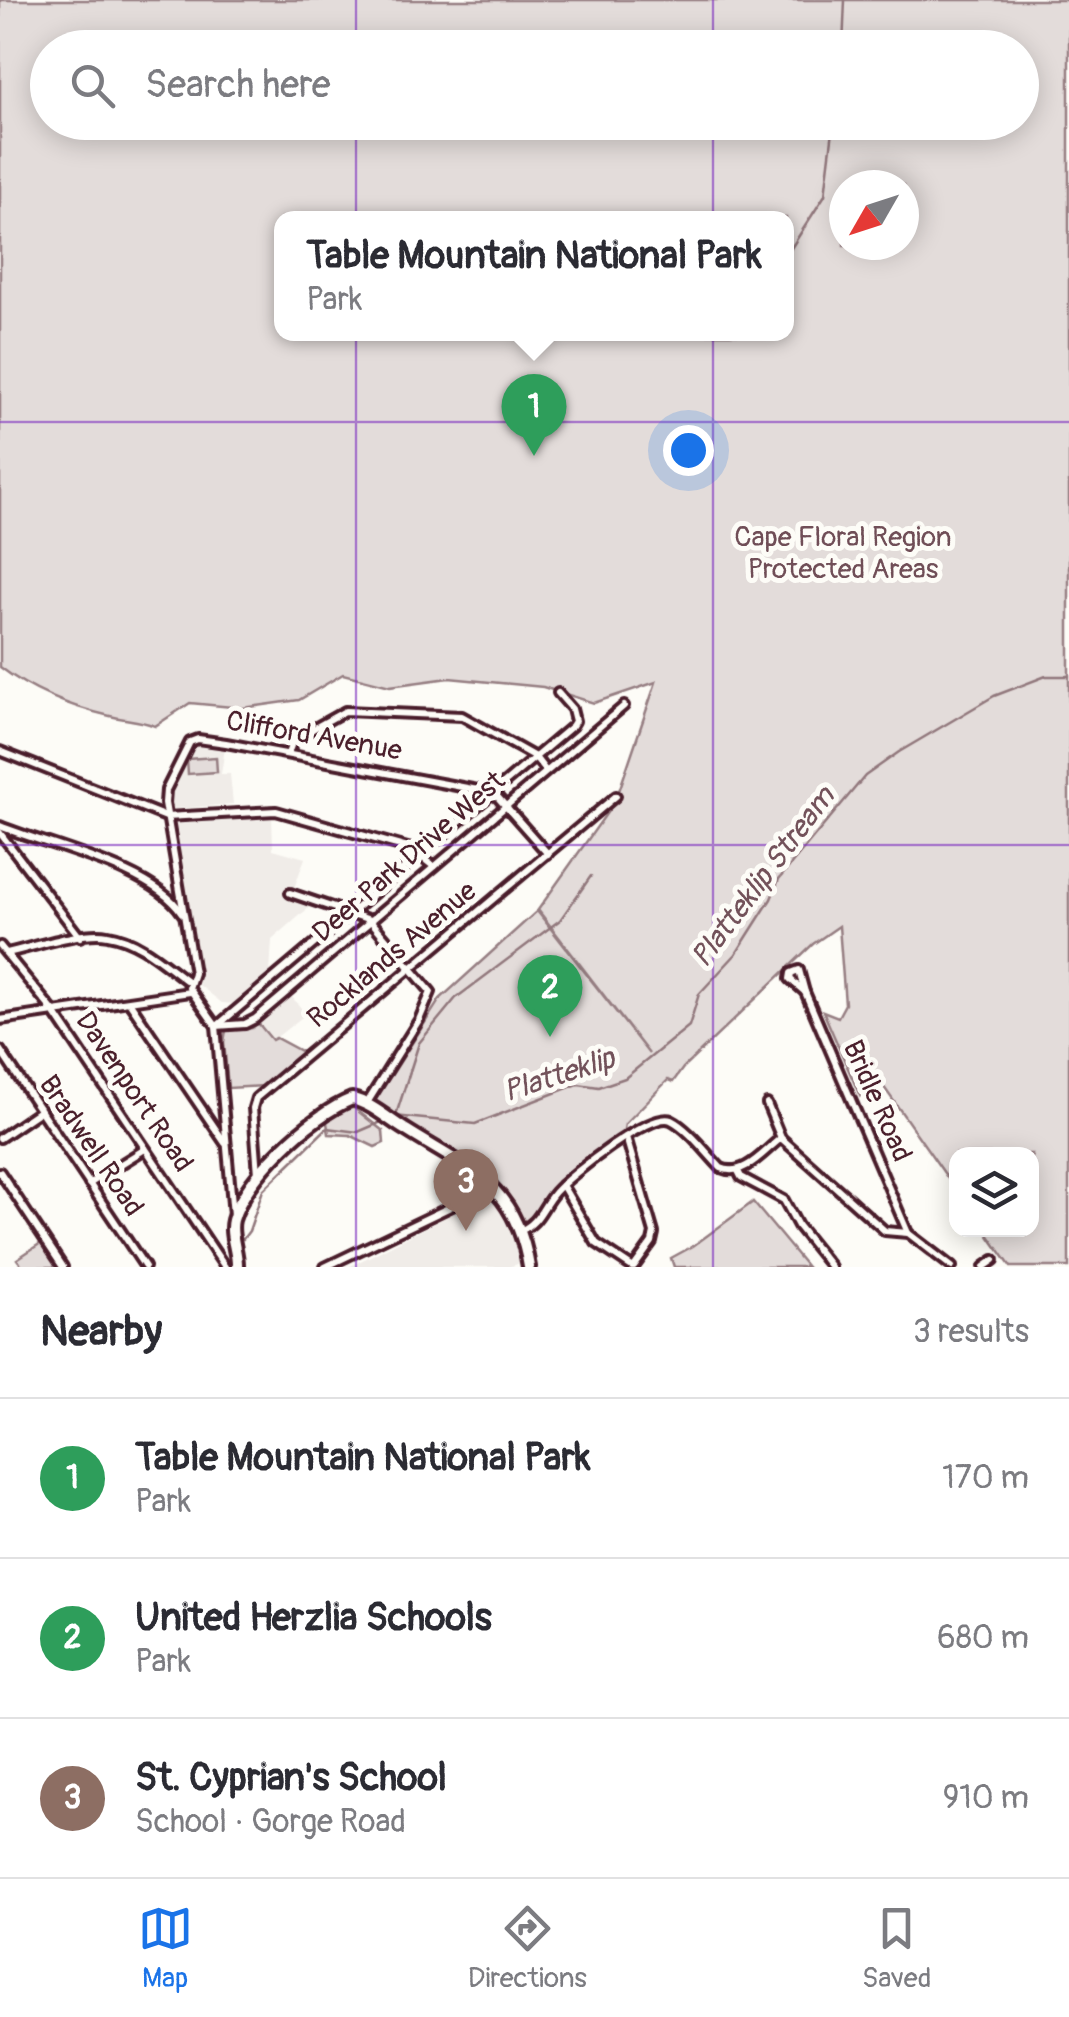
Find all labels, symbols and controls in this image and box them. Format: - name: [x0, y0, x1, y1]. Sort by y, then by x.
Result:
- search box: [30, 30, 1039, 140]
- icon: search: [65, 58, 120, 113]
- text: Search here: [145, 61, 331, 109]
- north arrow: [829, 170, 919, 260]
- popup: [274, 211, 794, 341]
- text: Table Mountain National Park: [306, 232, 762, 280]
- text: Park: [306, 280, 362, 320]
- pin: 1: [502, 374, 566, 456]
- your location: [663, 425, 714, 476]
- park label: Cape Floral Region Protected Areas: [734, 520, 952, 587]
- street label: Clifford Avenue: [224, 703, 405, 769]
- street label: Deer Park Drive West: [306, 763, 513, 950]
- water label: Platteklip Stream: [683, 778, 844, 975]
- street label: Rocklands Avenue: [300, 874, 484, 1036]
- pin: 2: [518, 954, 582, 1037]
- street label: Davenport Road: [68, 1005, 200, 1179]
- street label: Bridle Road: [835, 1035, 919, 1167]
- water label: Platteklip: [499, 1039, 621, 1110]
- street label: Bradwell Road: [31, 1069, 151, 1223]
- map controls: [949, 1147, 1039, 1237]
- button: layers: [949, 1147, 1039, 1237]
- pin: 3: [434, 1148, 498, 1231]
- text: Nearby: [40, 1306, 162, 1358]
- text: 3 results: [913, 1312, 1029, 1352]
- text: Table Mountain National Park: [135, 1434, 591, 1482]
- text: 1: [66, 1458, 79, 1498]
- text: 170 m: [942, 1458, 1029, 1498]
- text: Park: [135, 1482, 191, 1522]
- text: United Herzlia Schools: [135, 1594, 492, 1642]
- text: 2: [64, 1618, 81, 1658]
- text: 680 m: [937, 1618, 1029, 1658]
- text: Park: [135, 1642, 191, 1682]
- text: St. Cyprian's School: [135, 1754, 447, 1802]
- text: 3: [64, 1778, 81, 1818]
- text: 910 m: [943, 1778, 1029, 1818]
- text: School · Gorge Road: [135, 1802, 406, 1842]
- tab: Map: [138, 1901, 193, 1996]
- tab: Directions: [468, 1901, 587, 1996]
- tab: Saved: [862, 1901, 931, 1996]

